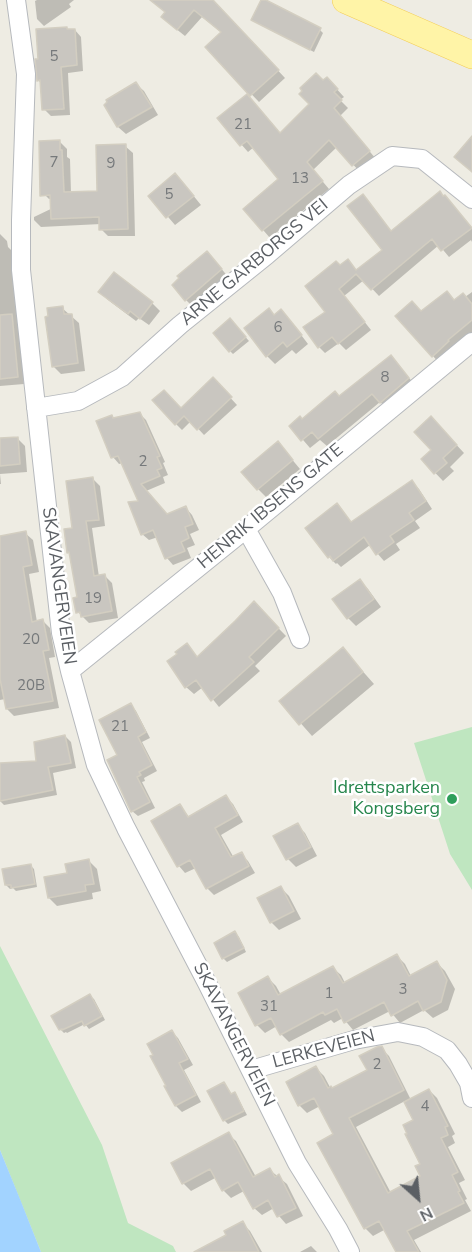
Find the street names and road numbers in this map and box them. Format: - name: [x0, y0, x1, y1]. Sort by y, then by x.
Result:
- street label: ARNE GARBORGS VEI: [177, 195, 333, 331]
- street label: HENRIK IBSENS GATE: [194, 440, 348, 574]
- street label: SKAVANGERVEIEN: [36, 506, 80, 666]
- street label: SKAVANGERVEIEN: [187, 959, 279, 1111]
- street label: LERKEVEIEN: [270, 1026, 378, 1074]

